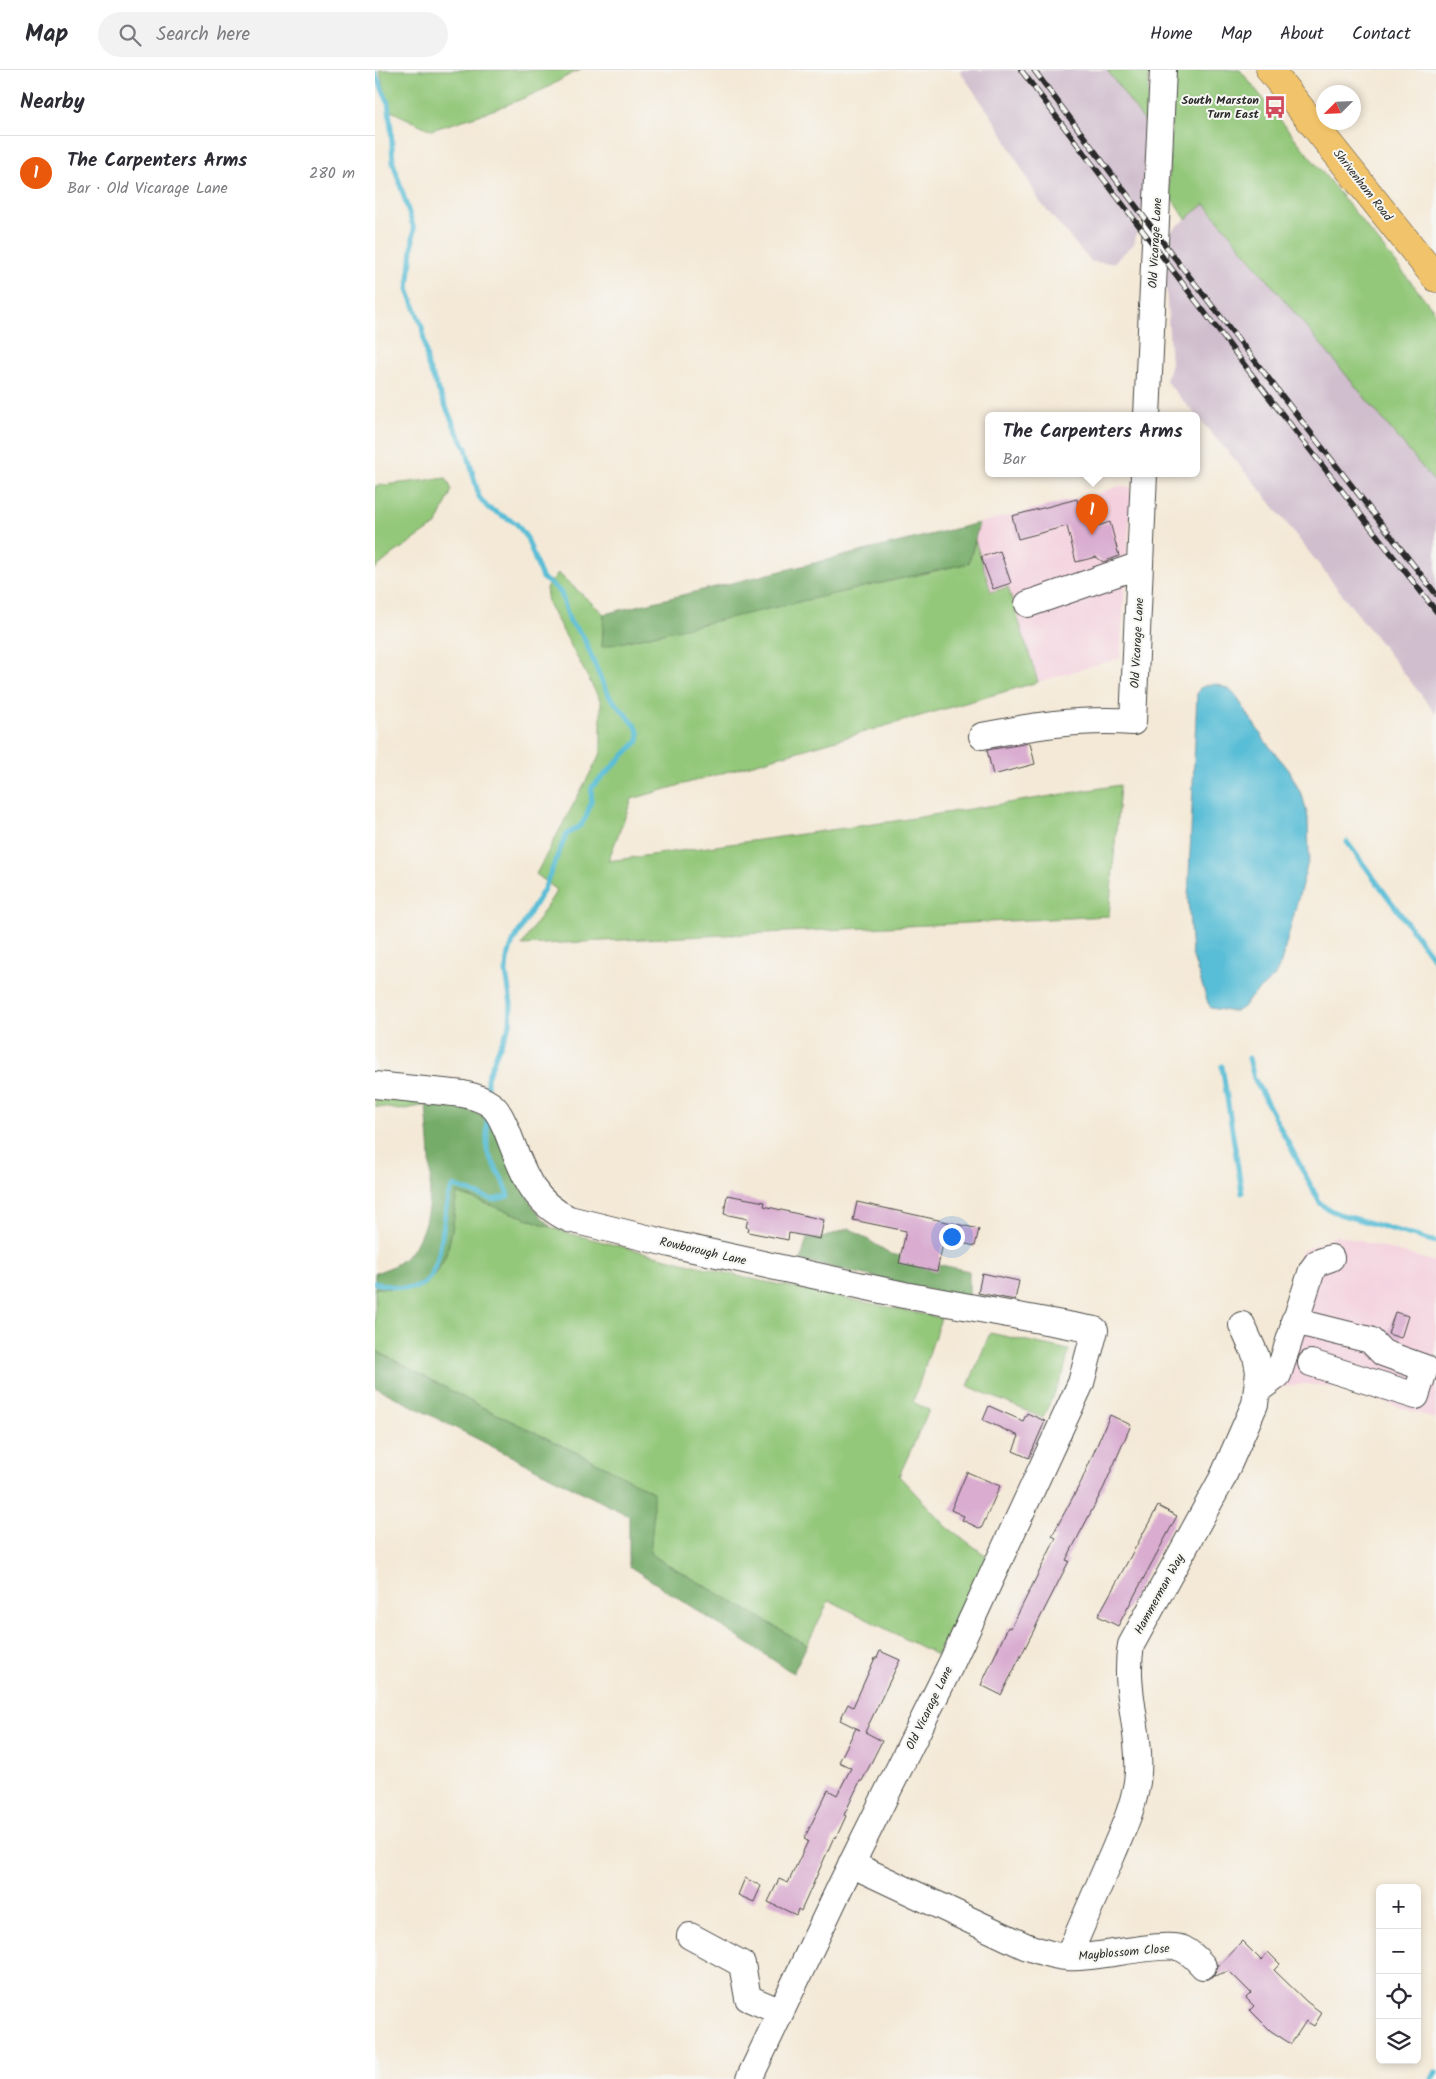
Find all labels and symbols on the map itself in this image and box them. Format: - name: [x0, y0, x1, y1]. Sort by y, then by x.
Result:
- north arrow: [1316, 85, 1361, 130]
- place label: South Marston Turn East: [1182, 91, 1260, 124]
- bus stop icon: South Marston Turn East: [1262, 94, 1288, 120]
- street label: Shrivenham Road: [1328, 145, 1397, 226]
- street label: Old Vicarage Lane: [1144, 197, 1167, 289]
- pin: 1: [1076, 494, 1108, 535]
- street label: Old Vicarage Lane: [1126, 597, 1149, 689]
- your location: [939, 1224, 965, 1250]
- street label: Rowborough Lane: [658, 1232, 749, 1271]
- street label: Hammerman Way: [1130, 1550, 1190, 1638]
- street label: Old Vicarage Lane: [901, 1663, 958, 1753]
- street label: Mayblossom Close: [1078, 1939, 1171, 1966]

